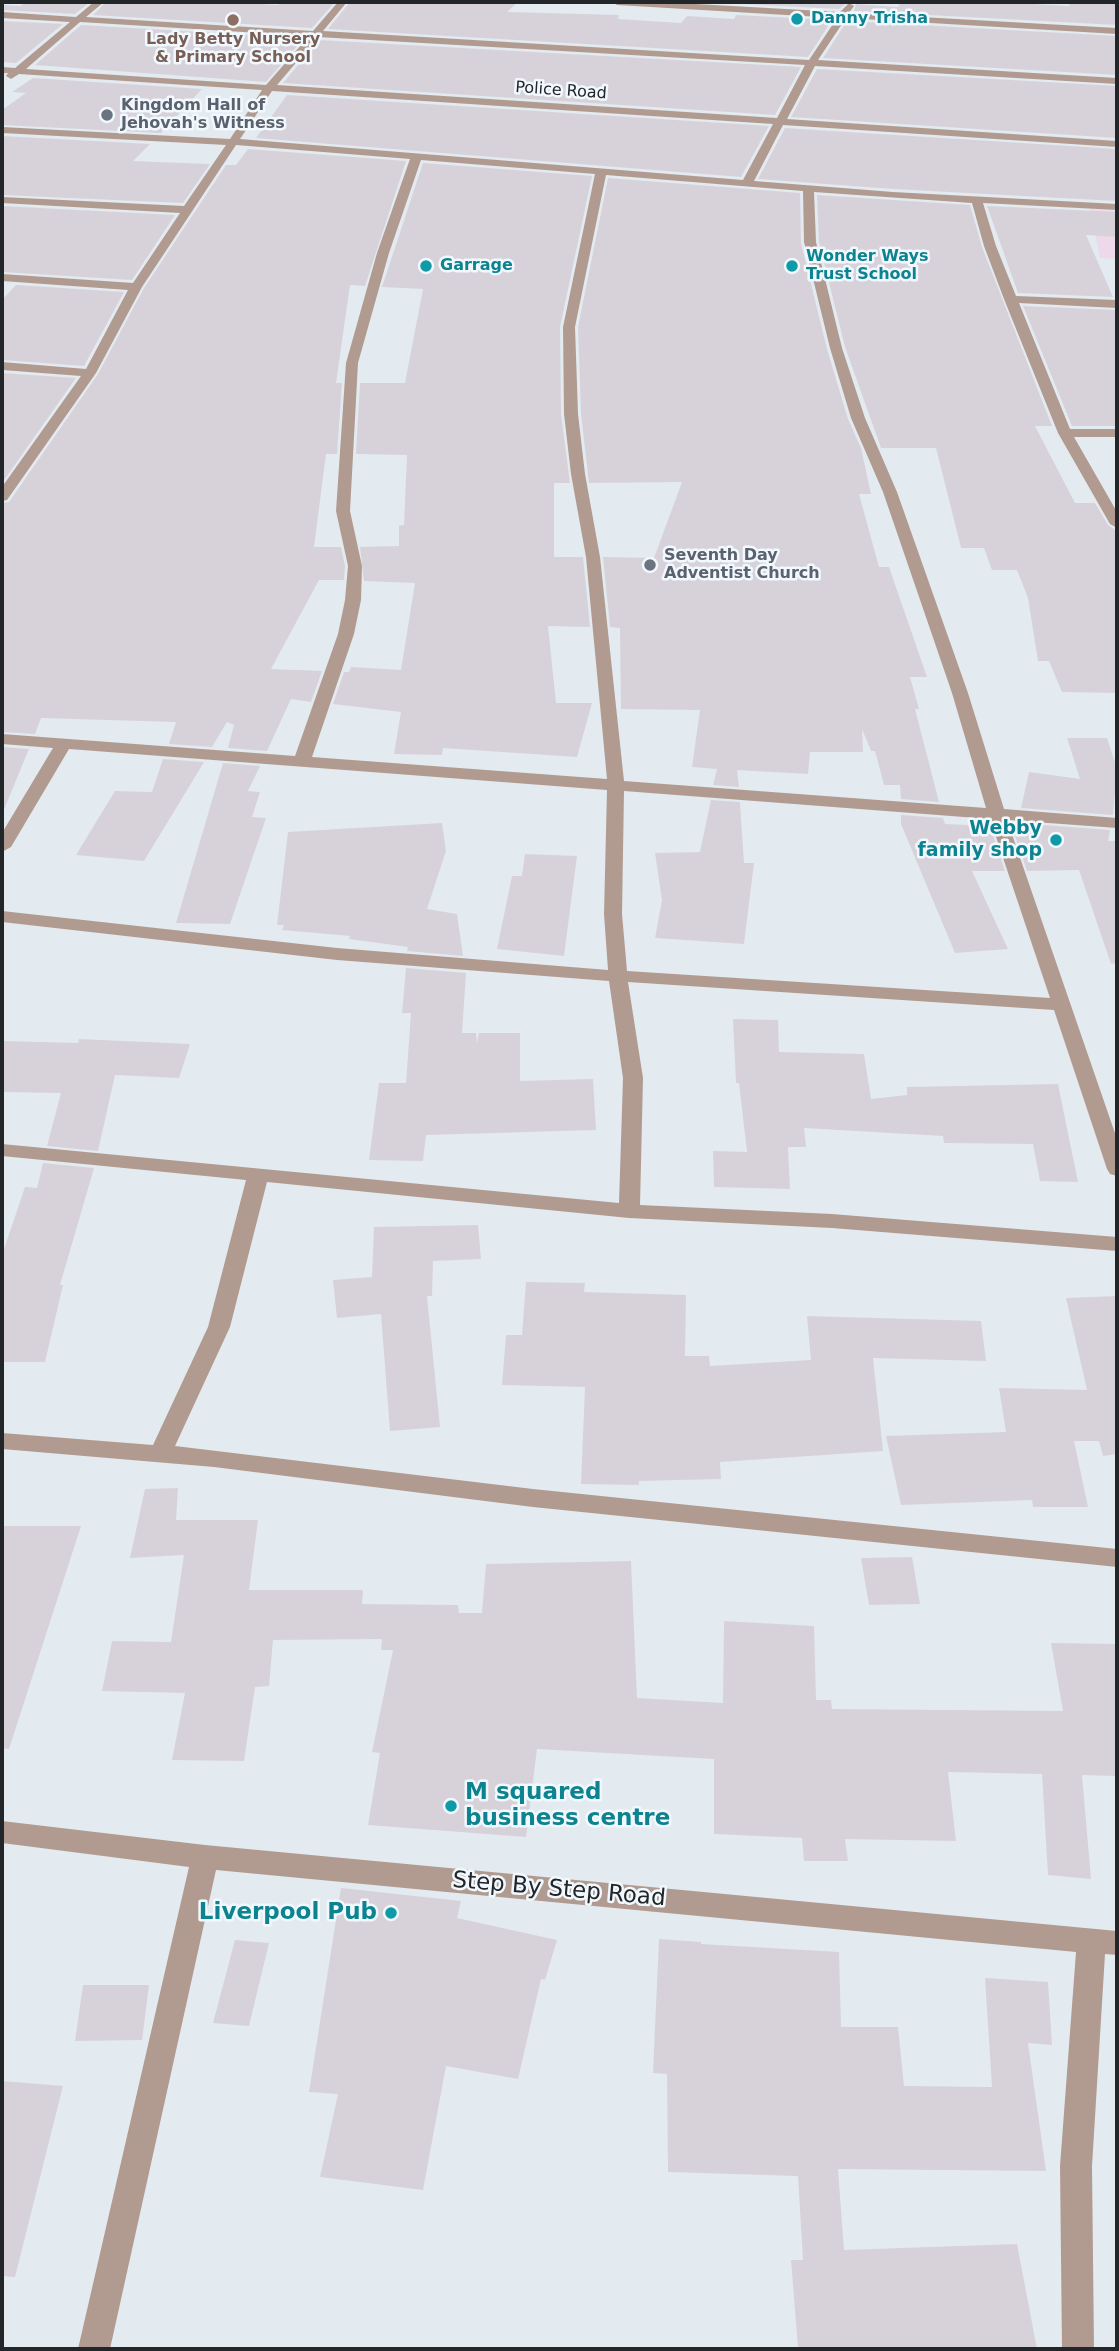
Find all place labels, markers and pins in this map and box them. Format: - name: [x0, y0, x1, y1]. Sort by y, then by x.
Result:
- place label: Danny Trisha: [811, 9, 928, 29]
- marker: Danny Trisha: [789, 11, 805, 27]
- marker: Lady Betty Nursery & Primary School: [225, 12, 241, 28]
- place label: Lady Betty Nursery & Primary School: [146, 30, 320, 68]
- place label: Kingdom Hall of Jehovah's Witness: [121, 96, 285, 134]
- marker: Kingdom Hall of Jehovah's Witness: [99, 107, 115, 123]
- place label: Wonder Ways Trust School: [806, 247, 929, 285]
- place label: Garrage: [440, 256, 513, 276]
- marker: Garrage: [418, 258, 434, 274]
- marker: Wonder Ways Trust School: [784, 258, 800, 274]
- place label: Seventh Day Adventist Church: [664, 546, 820, 584]
- marker: Seventh Day Adventist Church: [642, 557, 658, 573]
- place label: Webby family shop: [918, 818, 1042, 862]
- marker: Webby family shop: [1048, 832, 1064, 848]
- place label: M squared business centre: [465, 1779, 670, 1833]
- marker: M squared business centre: [443, 1798, 459, 1814]
- place label: Liverpool Pub: [199, 1899, 377, 1927]
- marker: Liverpool Pub: [383, 1905, 399, 1921]

